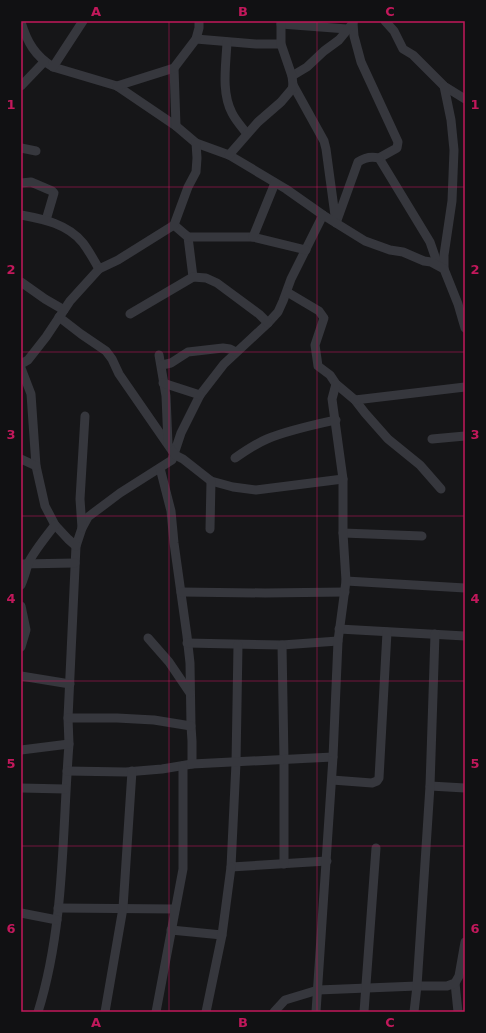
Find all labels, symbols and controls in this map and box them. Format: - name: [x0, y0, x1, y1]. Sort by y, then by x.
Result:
- text: A: [91, 4, 101, 19]
- text: B: [238, 4, 248, 19]
- text: C: [385, 4, 395, 19]
- text: 1: [6, 97, 16, 112]
- text: 1: [470, 97, 480, 112]
- text: 2: [6, 262, 16, 277]
- text: 2: [470, 262, 480, 277]
- text: 3: [6, 427, 16, 442]
- text: 3: [470, 427, 480, 442]
- text: 4: [6, 591, 16, 606]
- text: 4: [470, 591, 480, 606]
- text: 5: [6, 756, 16, 771]
- text: 5: [470, 756, 480, 771]
- text: 6: [6, 921, 16, 936]
- text: 6: [470, 921, 480, 936]
- text: A: [91, 1015, 101, 1030]
- text: B: [238, 1015, 248, 1030]
- text: C: [385, 1015, 395, 1030]

